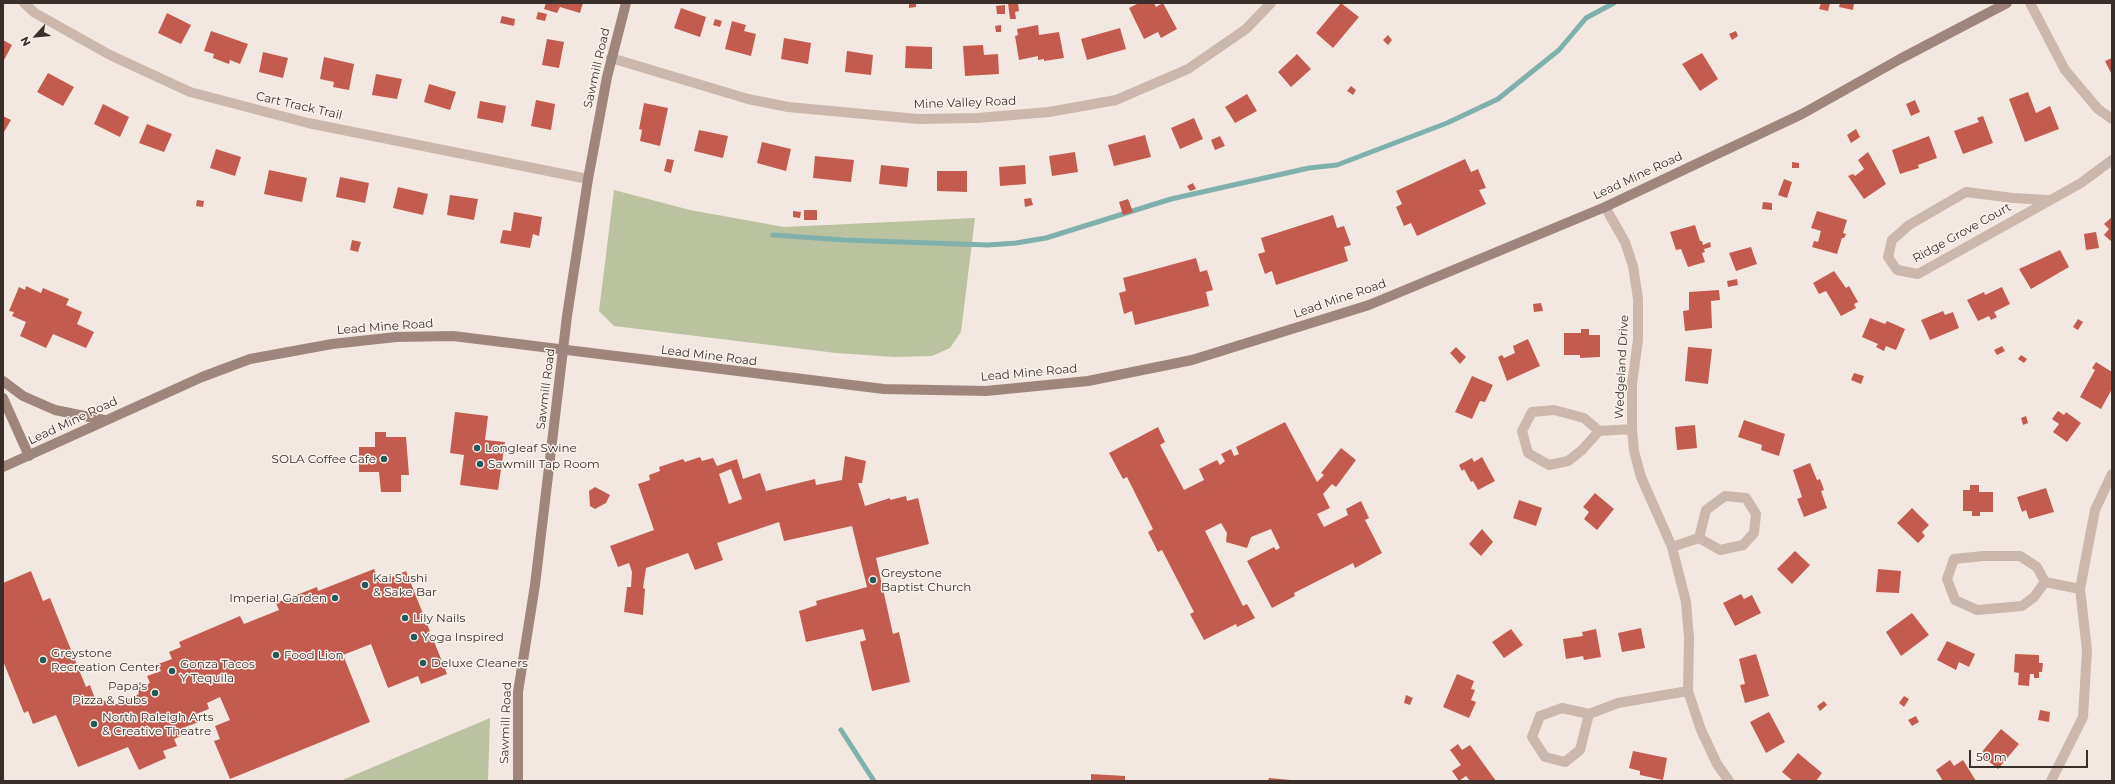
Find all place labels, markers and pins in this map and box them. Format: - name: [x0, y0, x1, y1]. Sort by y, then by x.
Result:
- place label: Longleaf Swine: [485, 441, 577, 455]
- marker: Longleaf Swine: [472, 443, 482, 453]
- place label: SOLA Coffee Cafe: [272, 452, 376, 466]
- marker: SOLA Coffee Cafe: [379, 454, 389, 464]
- place label: Sawmill Tap Room: [488, 457, 600, 471]
- marker: Sawmill Tap Room: [475, 459, 485, 469]
- place label: Greystone Baptist Church: [881, 566, 971, 594]
- place label: Kai Sushi & Sake Bar: [373, 571, 437, 599]
- marker: Greystone Baptist Church: [868, 575, 878, 585]
- marker: Kai Sushi & Sake Bar: [360, 580, 370, 590]
- place label: Imperial Garden: [229, 591, 327, 605]
- marker: Imperial Garden: [330, 593, 340, 603]
- place label: Lily Nails: [413, 611, 465, 625]
- marker: Lily Nails: [400, 613, 410, 623]
- place label: Yoga Inspired: [422, 630, 504, 644]
- marker: Yoga Inspired: [409, 632, 419, 642]
- place label: Greystone Recreation Center: [51, 646, 160, 674]
- place label: Food Lion: [284, 648, 344, 662]
- marker: Food Lion: [271, 650, 281, 660]
- marker: Greystone Recreation Center: [38, 655, 48, 665]
- place label: Deluxe Cleaners: [431, 656, 528, 670]
- place label: Gonza Tacos Y Tequila: [180, 657, 255, 685]
- marker: Deluxe Cleaners: [418, 658, 428, 668]
- marker: Gonza Tacos Y Tequila: [167, 666, 177, 676]
- place label: Papa's Pizza & Subs: [72, 679, 147, 707]
- marker: Papa's Pizza & Subs: [150, 688, 160, 698]
- place label: North Raleigh Arts & Creative Theatre: [102, 710, 214, 738]
- marker: North Raleigh Arts & Creative Theatre: [89, 719, 99, 729]

